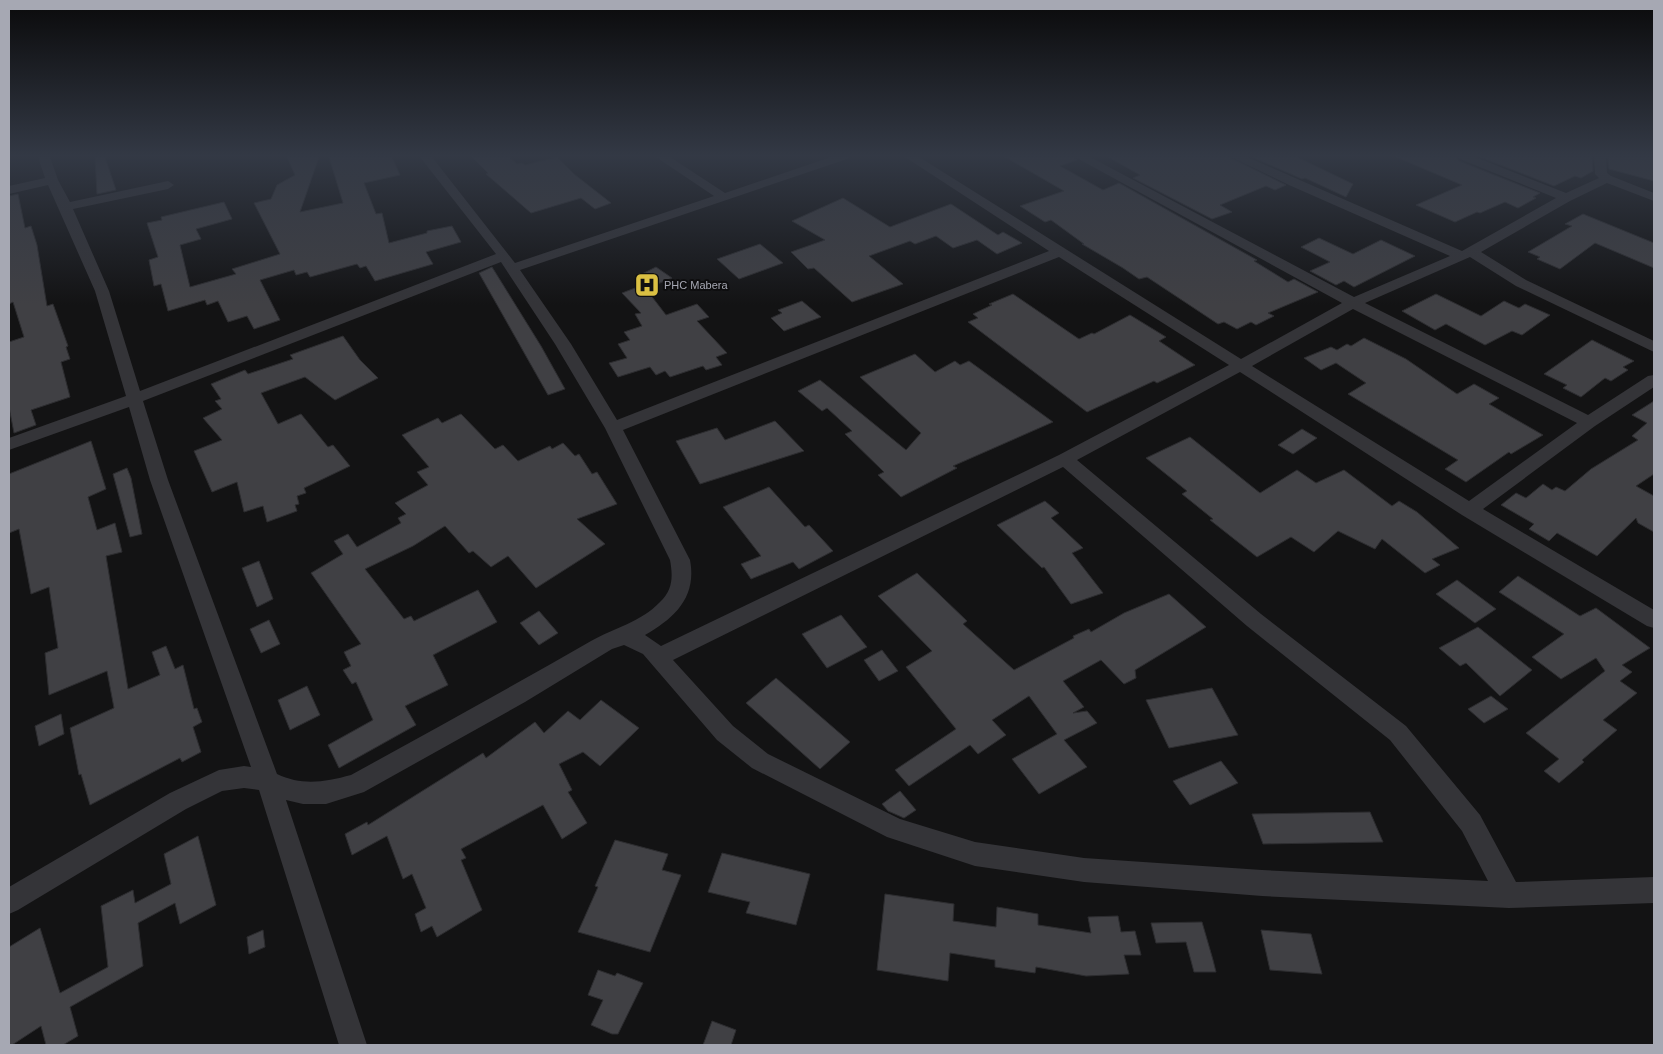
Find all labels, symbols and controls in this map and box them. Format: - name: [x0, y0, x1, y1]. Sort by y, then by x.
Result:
- hospital icon: PHC Mabera: [634, 272, 660, 298]
- place label: PHC Mabera: [664, 279, 728, 291]

